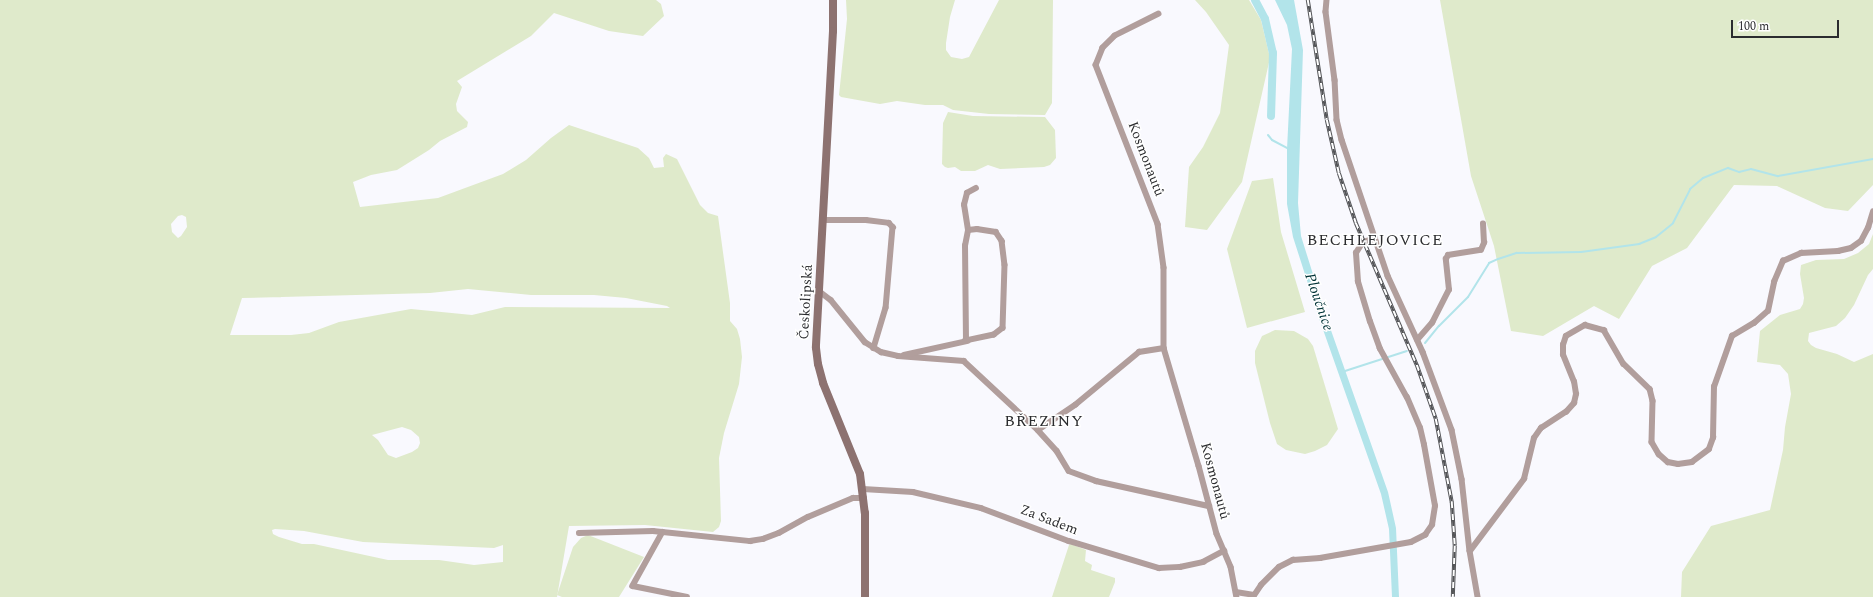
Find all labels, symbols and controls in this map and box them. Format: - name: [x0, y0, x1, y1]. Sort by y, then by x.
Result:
- scale bar: [1733, 12, 1841, 38]
- text: 100 m: [1738, 17, 1769, 36]
- street label: Kosmonautů: [1124, 119, 1168, 199]
- district label: BECHLEJOVICE: [1307, 230, 1443, 250]
- street label: Českolipská: [796, 264, 816, 340]
- water label: Ploučnice: [1301, 271, 1337, 333]
- district label: BŘEZINY: [1004, 411, 1084, 431]
- street label: Kosmonautů: [1197, 441, 1233, 521]
- street label: Za Sadem: [1018, 501, 1080, 539]

